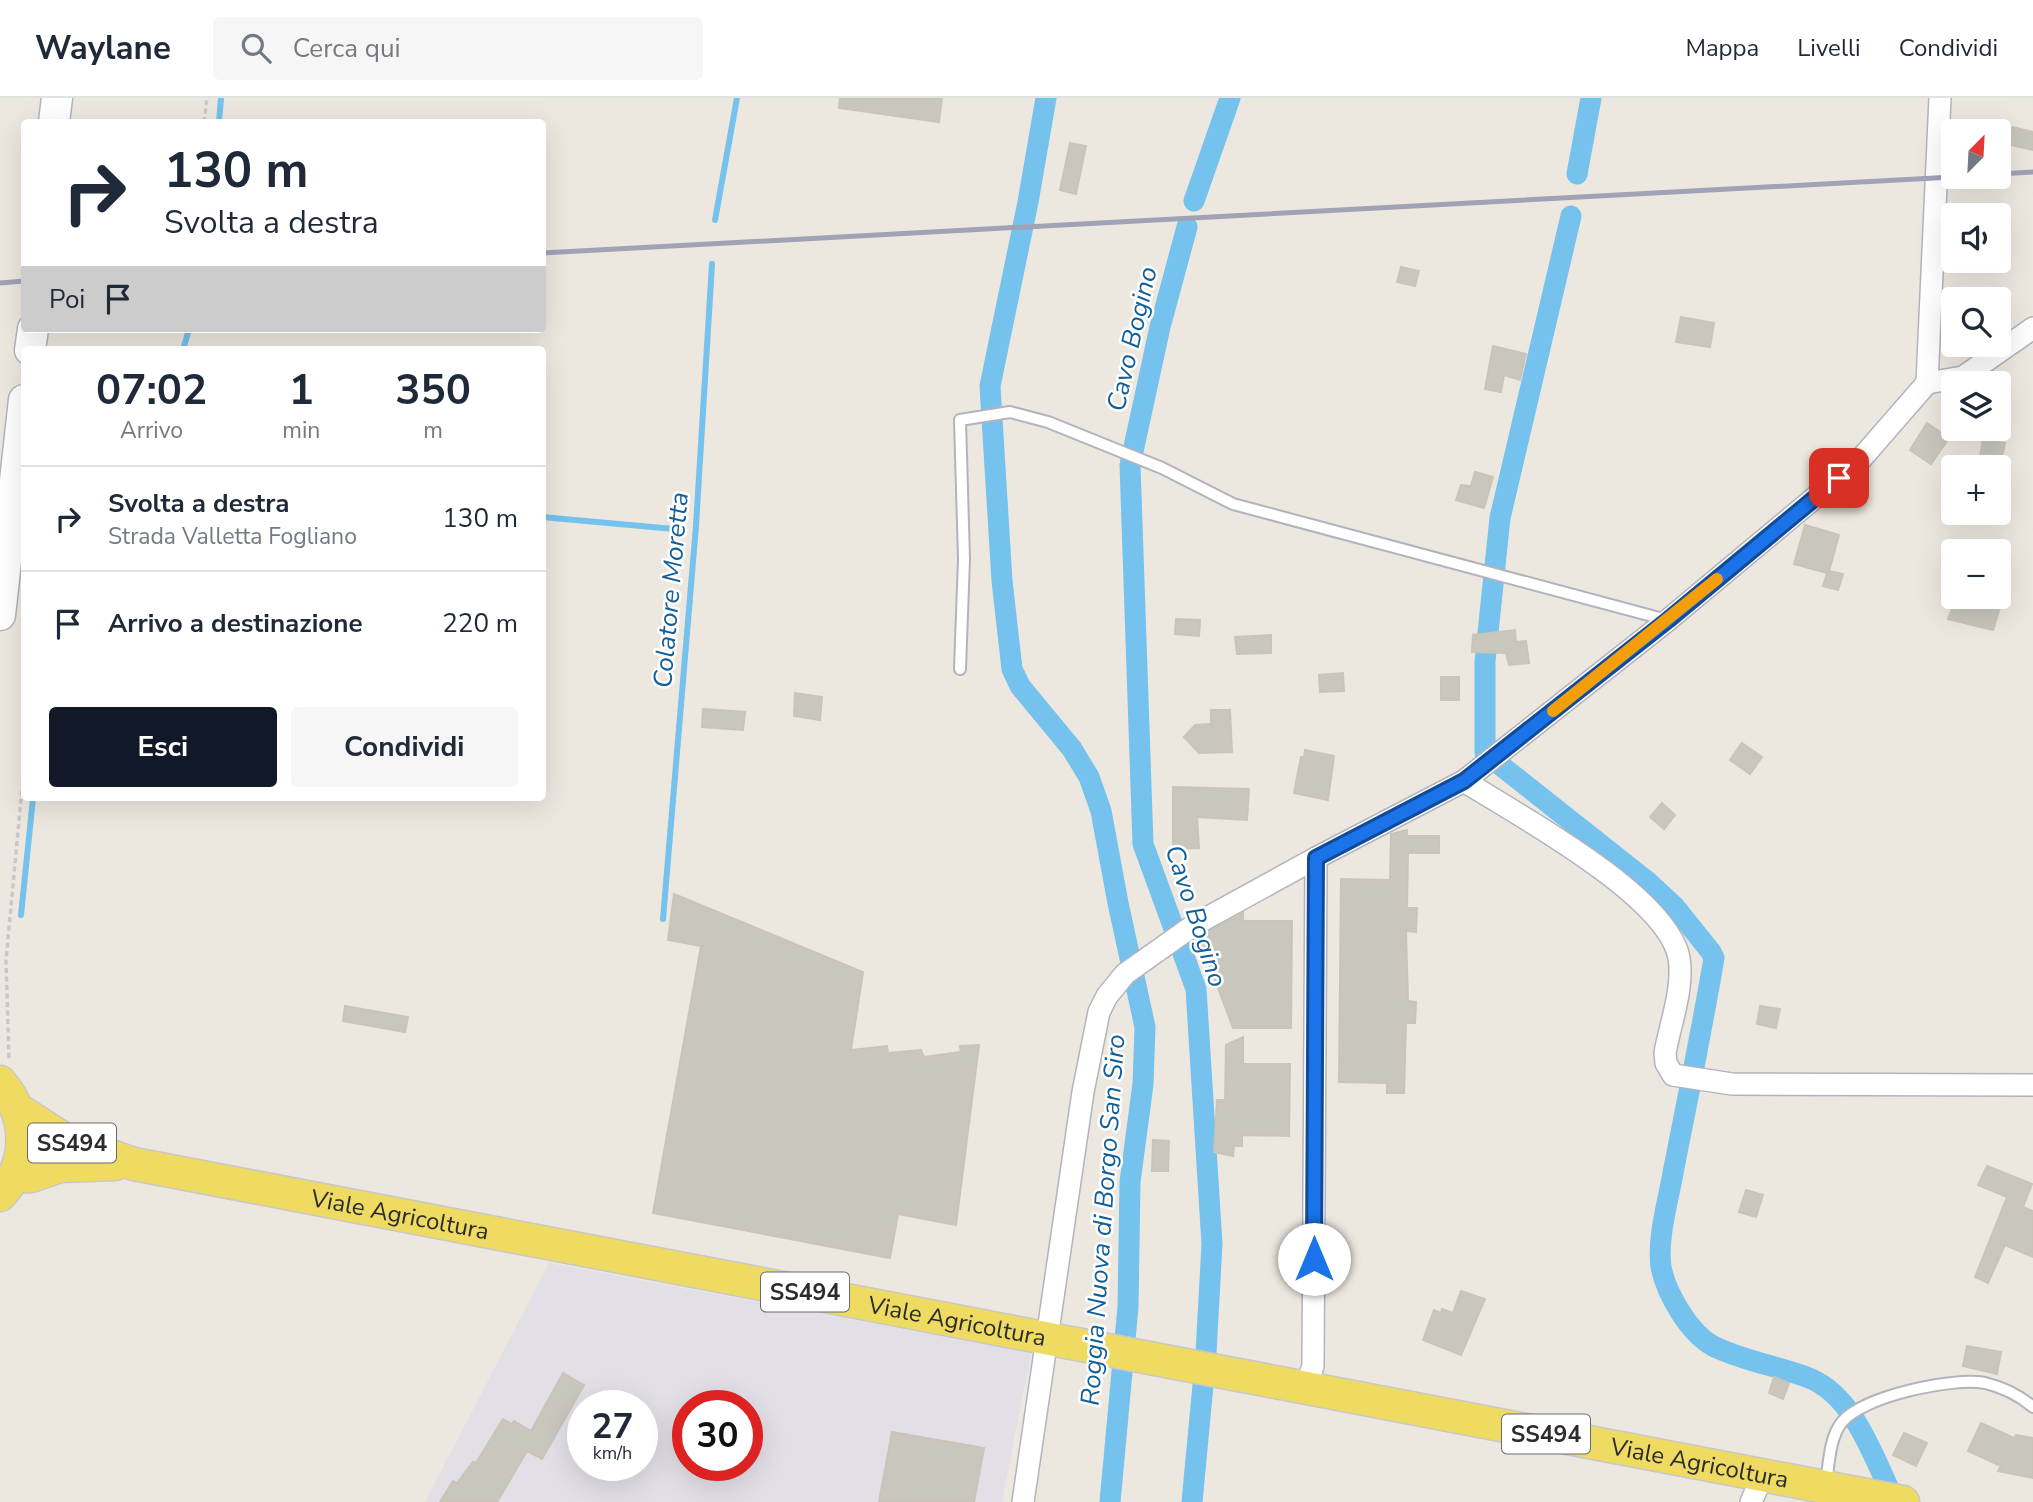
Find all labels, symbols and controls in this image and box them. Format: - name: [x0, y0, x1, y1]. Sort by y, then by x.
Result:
- search box: [213, 17, 703, 80]
- text: Waylane: [35, 26, 171, 71]
- icon: search: [237, 29, 275, 67]
- text: Cerca qui: [293, 31, 401, 66]
- text: Mappa: [1685, 32, 1759, 64]
- text: Livelli: [1797, 32, 1861, 64]
- text: Condividi: [1899, 32, 1998, 64]
- north arrow: [1941, 119, 2011, 189]
- map controls: [1941, 119, 2011, 609]
- text: 130 m: [164, 137, 308, 204]
- icon: right: [49, 147, 140, 238]
- text: Svolta a destra: [164, 201, 379, 244]
- button: sound: [1941, 203, 2011, 273]
- water label: Cavo Bogino: [1098, 263, 1166, 415]
- icon: arrive: [99, 280, 137, 318]
- text: Poi: [49, 282, 85, 317]
- button: search: [1941, 287, 2011, 357]
- text: 07:02: [96, 362, 207, 419]
- text: 1: [289, 362, 314, 419]
- text: 350: [395, 362, 471, 419]
- button: layers: [1941, 371, 2011, 441]
- text: Arrivo: [120, 415, 183, 446]
- text: min: [282, 415, 320, 446]
- text: m: [423, 415, 443, 446]
- pin: [1809, 448, 1869, 508]
- button: +: [1941, 455, 2011, 525]
- icon: arrive: [1820, 459, 1858, 497]
- text: Svolta a destra: [108, 486, 290, 521]
- water label: Colatore Moretta: [645, 490, 697, 690]
- icon: right: [49, 500, 87, 538]
- text: 130 m: [442, 501, 518, 536]
- text: Strada Valletta Fogliano: [108, 521, 357, 552]
- button: −: [1941, 539, 2011, 609]
- icon: arrive: [49, 605, 87, 643]
- text: Arrivo a destinazione: [108, 606, 363, 641]
- text: 220 m: [442, 606, 518, 641]
- button: Esci: [49, 707, 277, 787]
- button: Condividi: [291, 707, 518, 787]
- water label: Cavo Bogino: [1157, 840, 1235, 992]
- water label: Roggia Nuova di Borgo San Siro: [1073, 1033, 1133, 1407]
- road number: SS494: [28, 1124, 116, 1162]
- street label: Viale Agricoltura: [307, 1182, 492, 1247]
- position arrow: [1277, 1222, 1351, 1296]
- road number: SS494: [761, 1273, 849, 1312]
- street label: Viale Agricoltura: [864, 1288, 1049, 1354]
- speed limit sign: 30: [672, 1390, 763, 1481]
- text: 27: [591, 1403, 634, 1450]
- road number: SS494: [1502, 1414, 1590, 1454]
- street label: Viale Agricoltura: [1607, 1430, 1791, 1496]
- text: km/h: [593, 1441, 632, 1465]

